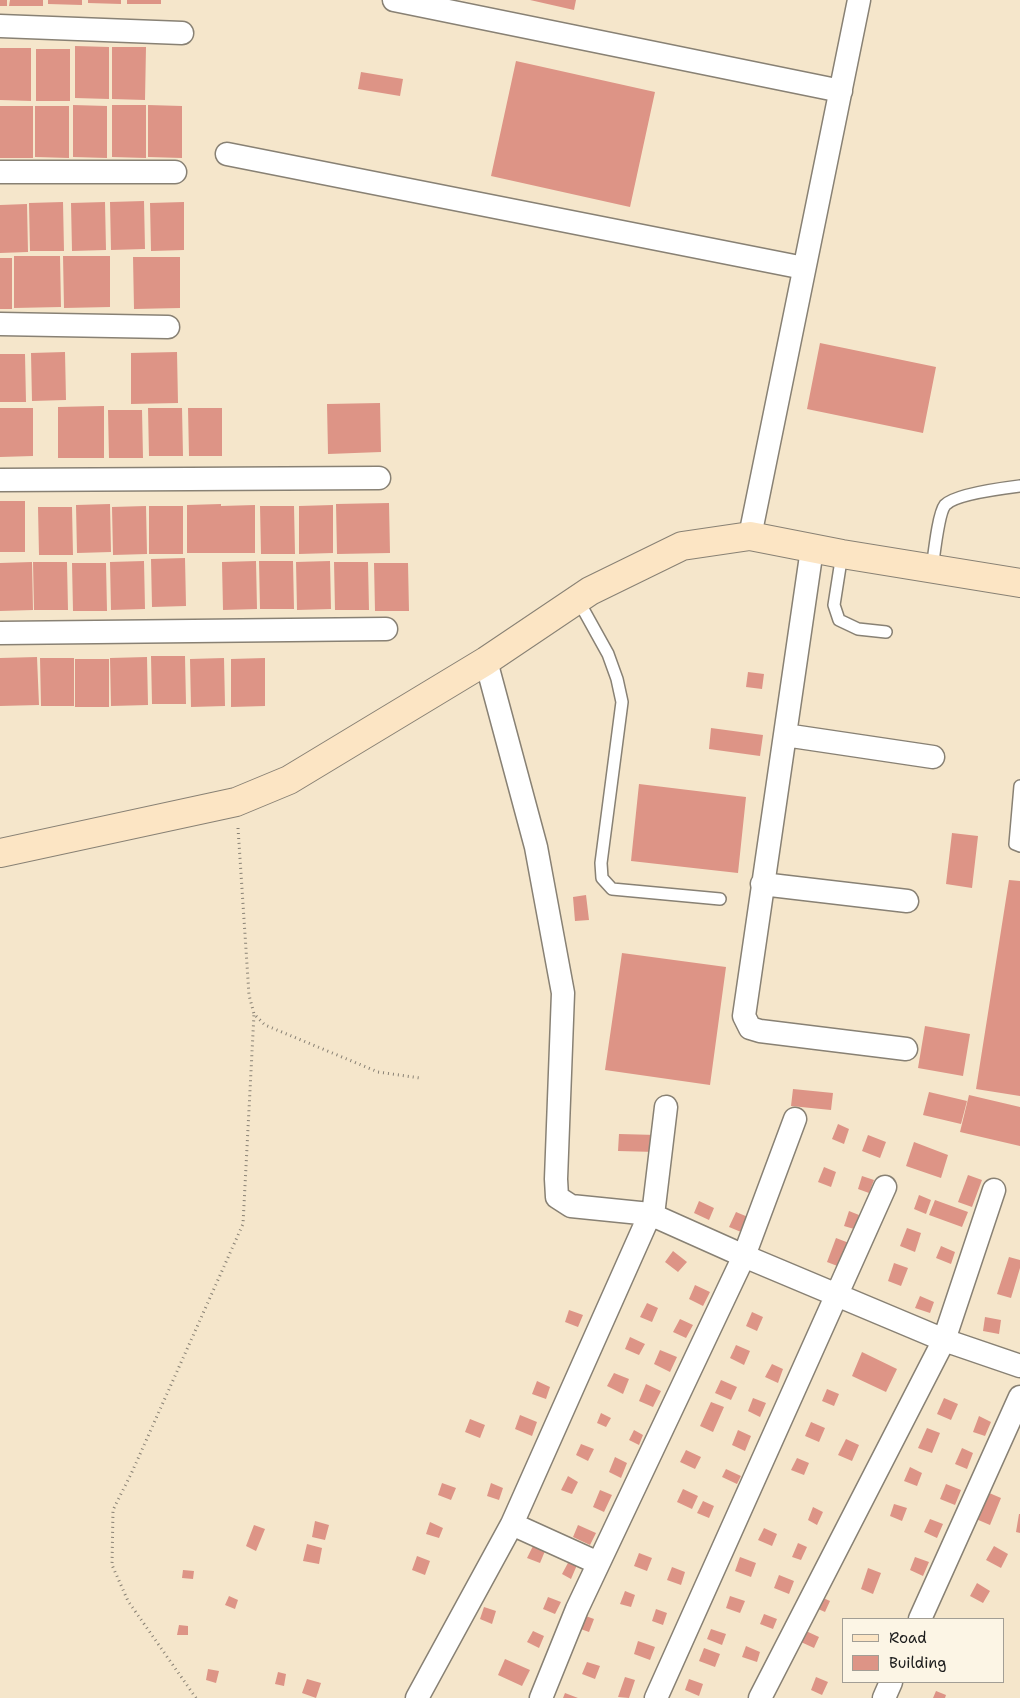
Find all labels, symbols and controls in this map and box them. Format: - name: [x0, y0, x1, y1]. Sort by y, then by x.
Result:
- legend: [842, 1618, 1005, 1683]
- text: Road: [889, 1628, 927, 1648]
- text: Building: [889, 1653, 946, 1673]

